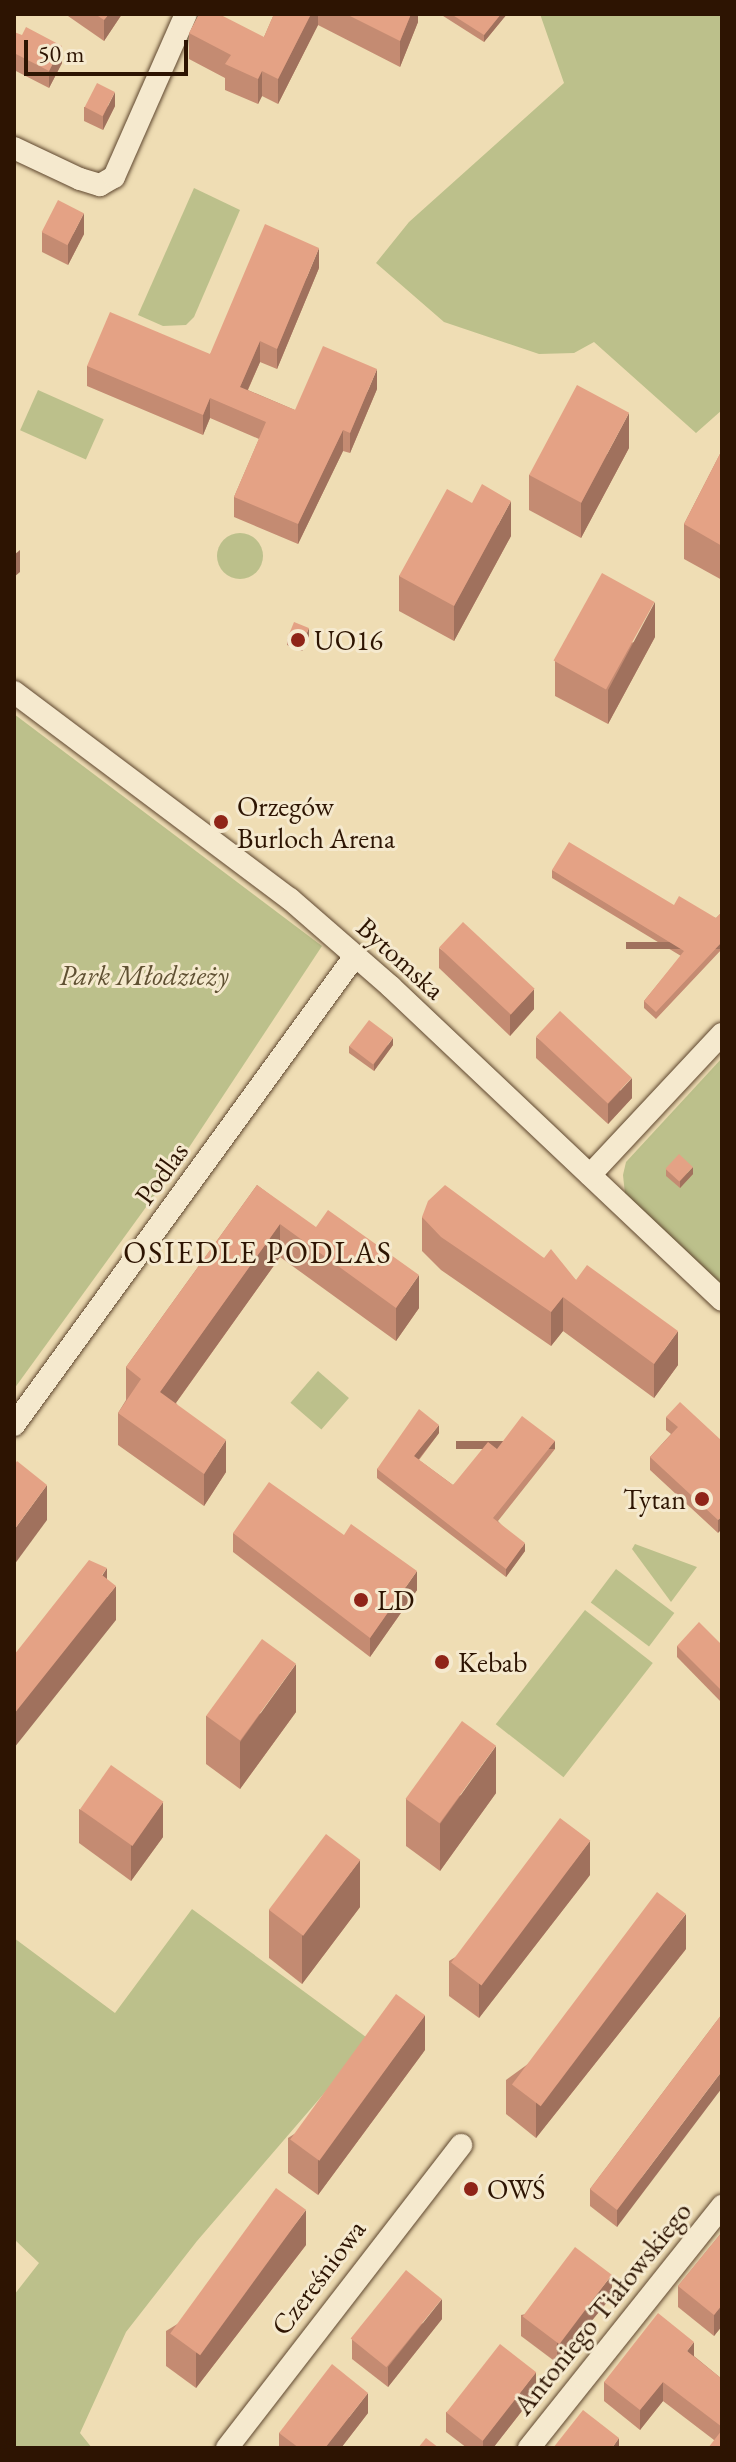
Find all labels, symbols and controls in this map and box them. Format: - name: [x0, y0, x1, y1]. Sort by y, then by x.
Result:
- scale bar: [28, 24, 192, 74]
- text: 50 m: [38, 38, 85, 69]
- place label: UO16: [314, 623, 383, 657]
- marker: UO16: [289, 631, 307, 649]
- place label: Orzegów Burloch Arena: [237, 789, 395, 855]
- marker: Orzegów Burloch Arena: [212, 813, 230, 831]
- street label: Bytomska: [350, 910, 452, 1006]
- park label: Park Młodzieży: [59, 958, 229, 992]
- street label: Podlas: [127, 1135, 195, 1211]
- district label: OSIEDLE PODLAS: [123, 1235, 393, 1271]
- place label: Tytan: [623, 1482, 686, 1516]
- marker: Tytan: [693, 1490, 711, 1508]
- place label: LD: [377, 1583, 414, 1617]
- marker: LD: [352, 1591, 370, 1609]
- place label: Kebab: [458, 1645, 527, 1679]
- marker: Kebab: [433, 1653, 451, 1671]
- place label: OWŚ: [487, 2172, 545, 2206]
- marker: OWŚ: [462, 2180, 480, 2198]
- street label: Antoniego Tiałowskiego: [506, 2195, 698, 2421]
- street label: Czereśniowa: [264, 2213, 372, 2341]

